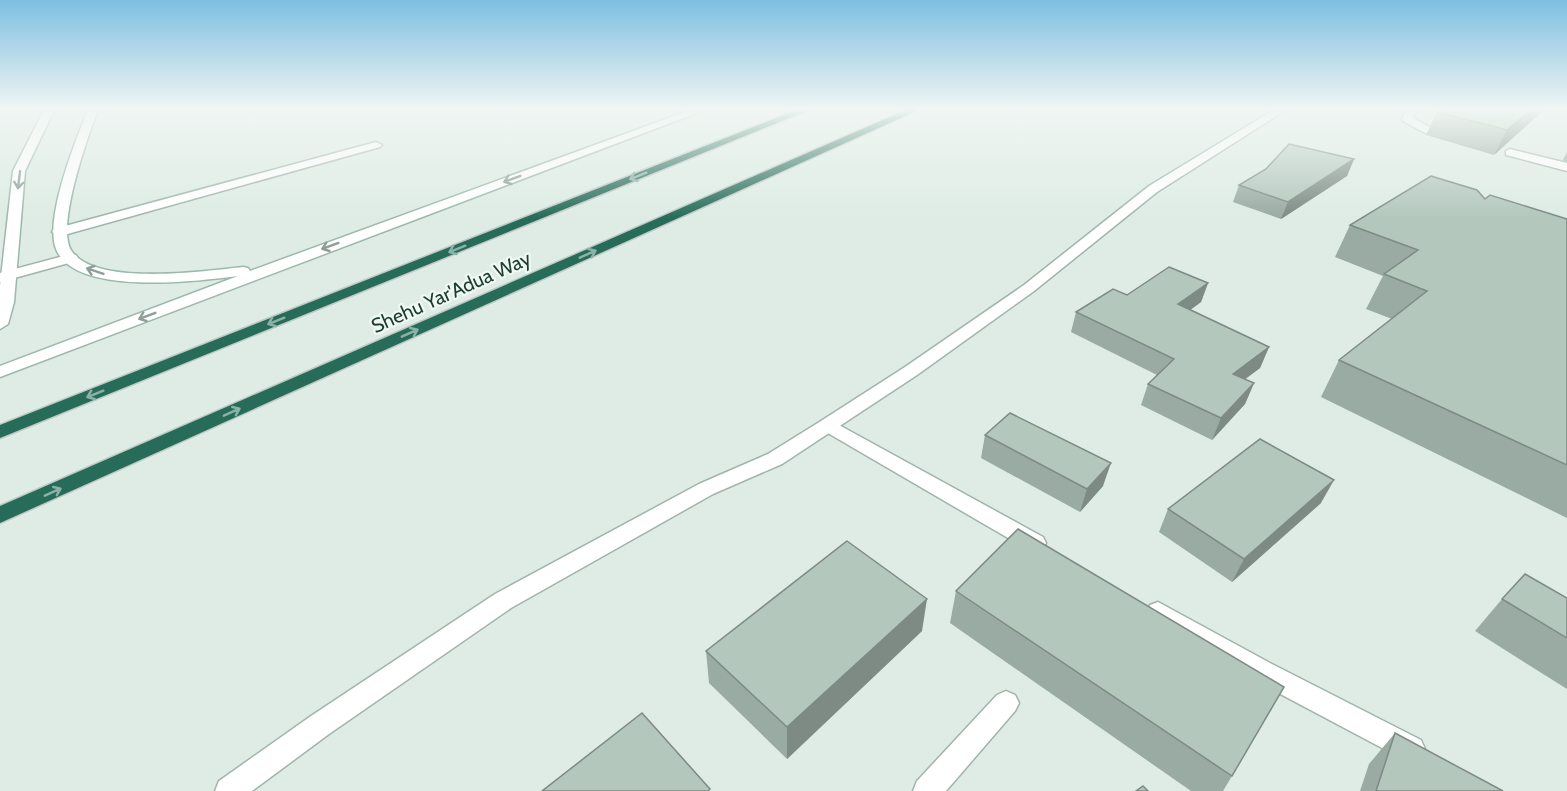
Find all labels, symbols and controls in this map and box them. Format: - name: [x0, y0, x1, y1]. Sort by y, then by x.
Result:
- one-way arrow: [13, 169, 24, 189]
- one-way arrow: [629, 171, 647, 182]
- one-way arrow: [504, 174, 522, 185]
- one-way arrow: [321, 242, 339, 253]
- one-way arrow: [448, 244, 466, 255]
- street label: Shehu Yar'Adua Way: [367, 246, 535, 338]
- one-way arrow: [579, 248, 597, 259]
- one-way arrow: [86, 264, 105, 275]
- one-way arrow: [138, 311, 157, 322]
- one-way arrow: [267, 317, 285, 328]
- one-way arrow: [401, 327, 419, 338]
- one-way arrow: [86, 389, 104, 400]
- one-way arrow: [222, 406, 240, 418]
- one-way arrow: [44, 485, 62, 497]

